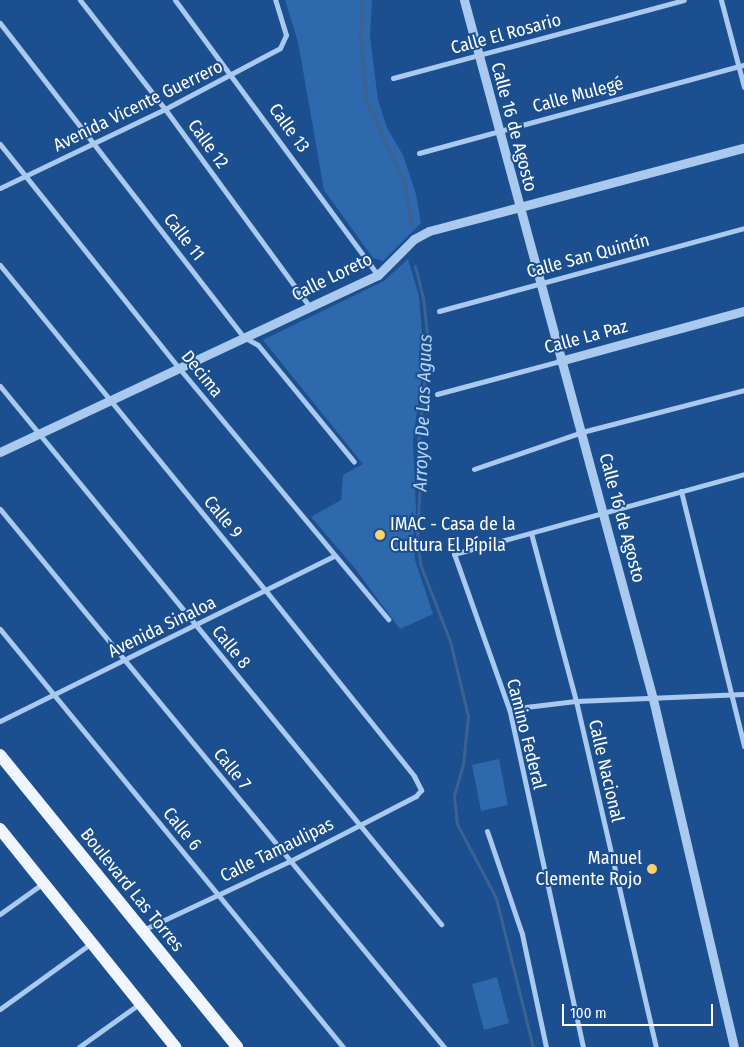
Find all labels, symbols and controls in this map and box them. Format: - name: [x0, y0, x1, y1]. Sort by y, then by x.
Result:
- street label: Calle El Rosario: [449, 9, 563, 59]
- street label: Avenida Vicente Guerrero: [50, 56, 226, 156]
- street label: Calle 16 de Agosto: [486, 60, 542, 194]
- street label: Calle Mulegé: [530, 73, 626, 117]
- street label: Calle 13: [264, 99, 314, 157]
- street label: Calle 12: [183, 115, 233, 173]
- street label: Calle 11: [159, 209, 209, 265]
- street label: Calle San Quintín: [524, 229, 652, 283]
- street label: Calle Loreto: [288, 248, 376, 306]
- street label: Calle La Paz: [542, 316, 630, 358]
- water label: Arroyo De Las Aguas: [409, 334, 437, 492]
- street label: Decima: [177, 346, 227, 402]
- street label: Calle 16 de Agosto: [594, 451, 650, 585]
- street label: Calle 9: [199, 491, 247, 543]
- place label: IMAC - Casa de la Cultura El Pípila: [390, 514, 516, 556]
- marker: IMAC - Casa de la Cultura El Pípila: [374, 529, 386, 541]
- street label: Avenida Sinaloa: [105, 592, 219, 662]
- street label: Calle 8: [207, 621, 255, 673]
- street label: Camino Federal: [502, 676, 550, 792]
- street label: Calle Nacional: [584, 718, 628, 824]
- street label: Calle 7: [209, 744, 255, 794]
- street label: Calle 6: [158, 803, 206, 855]
- street label: Calle Tamaulipas: [217, 813, 337, 887]
- street label: Boulevard Las Torres: [76, 824, 188, 956]
- place label: Manuel Clemente Rojo: [536, 848, 642, 891]
- marker: Manuel Clemente Rojo: [646, 863, 658, 875]
- scale bar: [564, 994, 715, 1026]
- text: 100 m: [570, 1004, 607, 1022]

